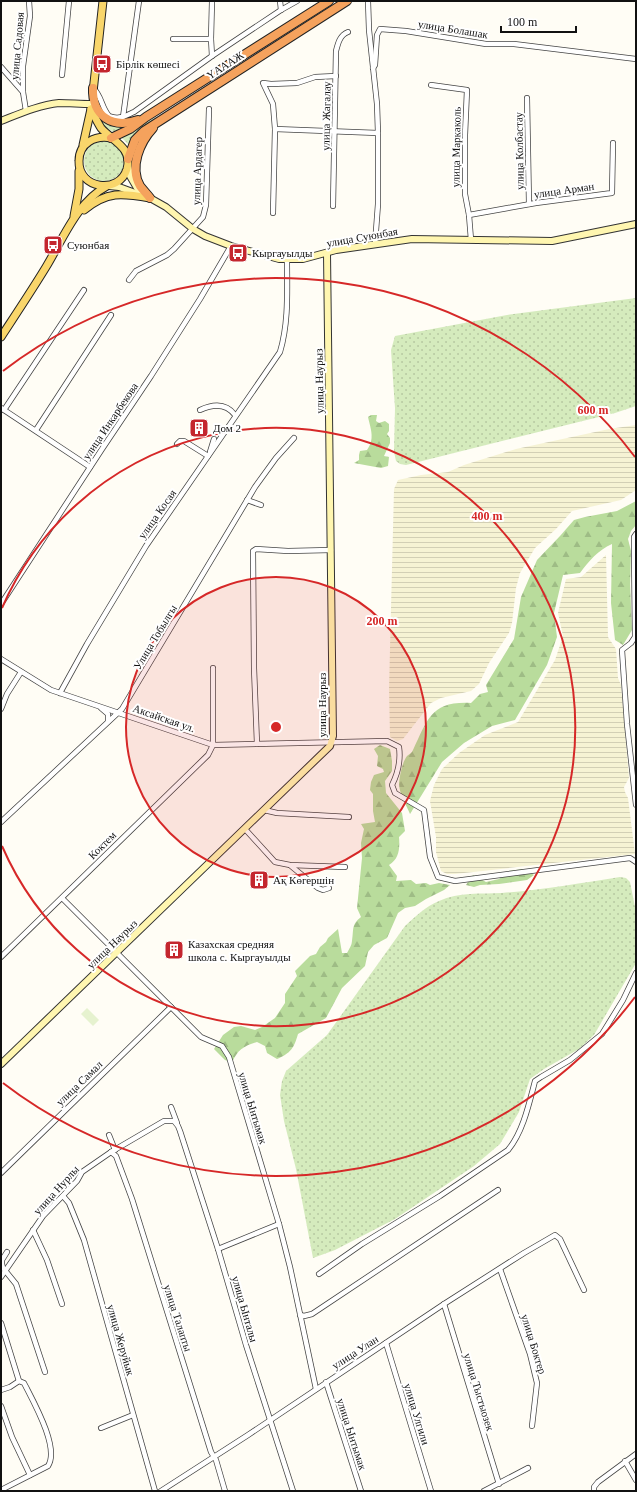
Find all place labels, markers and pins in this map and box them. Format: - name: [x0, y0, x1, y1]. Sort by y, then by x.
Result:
- bus stop icon: Бірлік көшесі: [91, 53, 113, 75]
- place label: Бірлік көшесі: [116, 58, 180, 70]
- bus stop icon: Суюнбая: [42, 234, 64, 256]
- place label: Суюнбая: [67, 239, 109, 251]
- bus stop icon: Кыргауылды: [227, 242, 249, 264]
- place label: Кыргауылды: [252, 247, 313, 259]
- building icon: Дом 2: [188, 417, 210, 439]
- place label: Дом 2: [213, 422, 241, 434]
- centre of rings: [269, 720, 283, 734]
- building icon: Ақ Көгершін: [248, 869, 270, 891]
- place label: Ақ Көгершін: [273, 874, 334, 886]
- place label: Казахская средняя школа с. Кыргауылды: [188, 938, 291, 963]
- building icon: Казахская средняя школа с. Кыргауылды: [163, 939, 185, 961]

